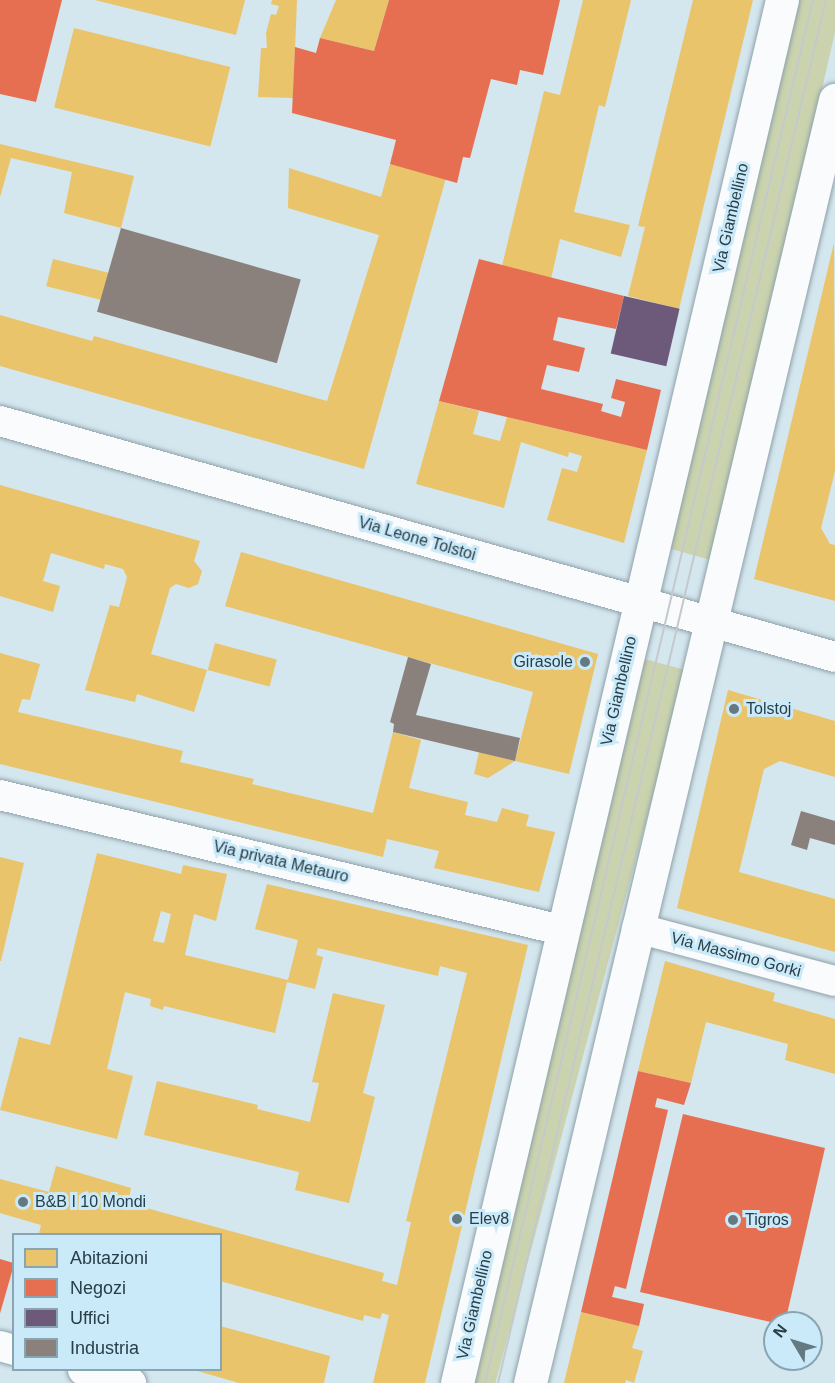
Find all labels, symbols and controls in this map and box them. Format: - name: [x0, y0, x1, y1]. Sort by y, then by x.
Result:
- street label: Via Giambellino: [709, 161, 753, 275]
- street label: Via Leone Tolstoi: [356, 513, 478, 565]
- street label: Via Giambellino: [597, 634, 641, 748]
- place label: Girasole: [513, 652, 573, 672]
- marker: Girasole: [578, 655, 592, 669]
- place label: Tolstoj: [746, 699, 791, 719]
- marker: Tolstoj: [727, 702, 741, 716]
- street label: Via privata Metauro: [211, 837, 351, 887]
- street label: Via Massimo Gorki: [669, 928, 803, 982]
- place label: B&B I 10 Mondi: [35, 1192, 146, 1212]
- marker: B&B I 10 Mondi: [16, 1195, 30, 1209]
- place label: Elev8: [469, 1209, 509, 1229]
- place label: Tigros: [745, 1210, 789, 1230]
- marker: Elev8: [450, 1212, 464, 1226]
- marker: Tigros: [726, 1213, 740, 1227]
- legend: [12, 1233, 222, 1371]
- text: Abitazioni: [70, 1248, 148, 1268]
- street label: Via Giambellino: [453, 1248, 497, 1362]
- text: Negozi: [70, 1278, 126, 1298]
- text: Uffici: [70, 1308, 110, 1328]
- north arrow: [763, 1311, 823, 1371]
- text: N: [770, 1321, 790, 1341]
- text: Industria: [70, 1338, 139, 1358]

